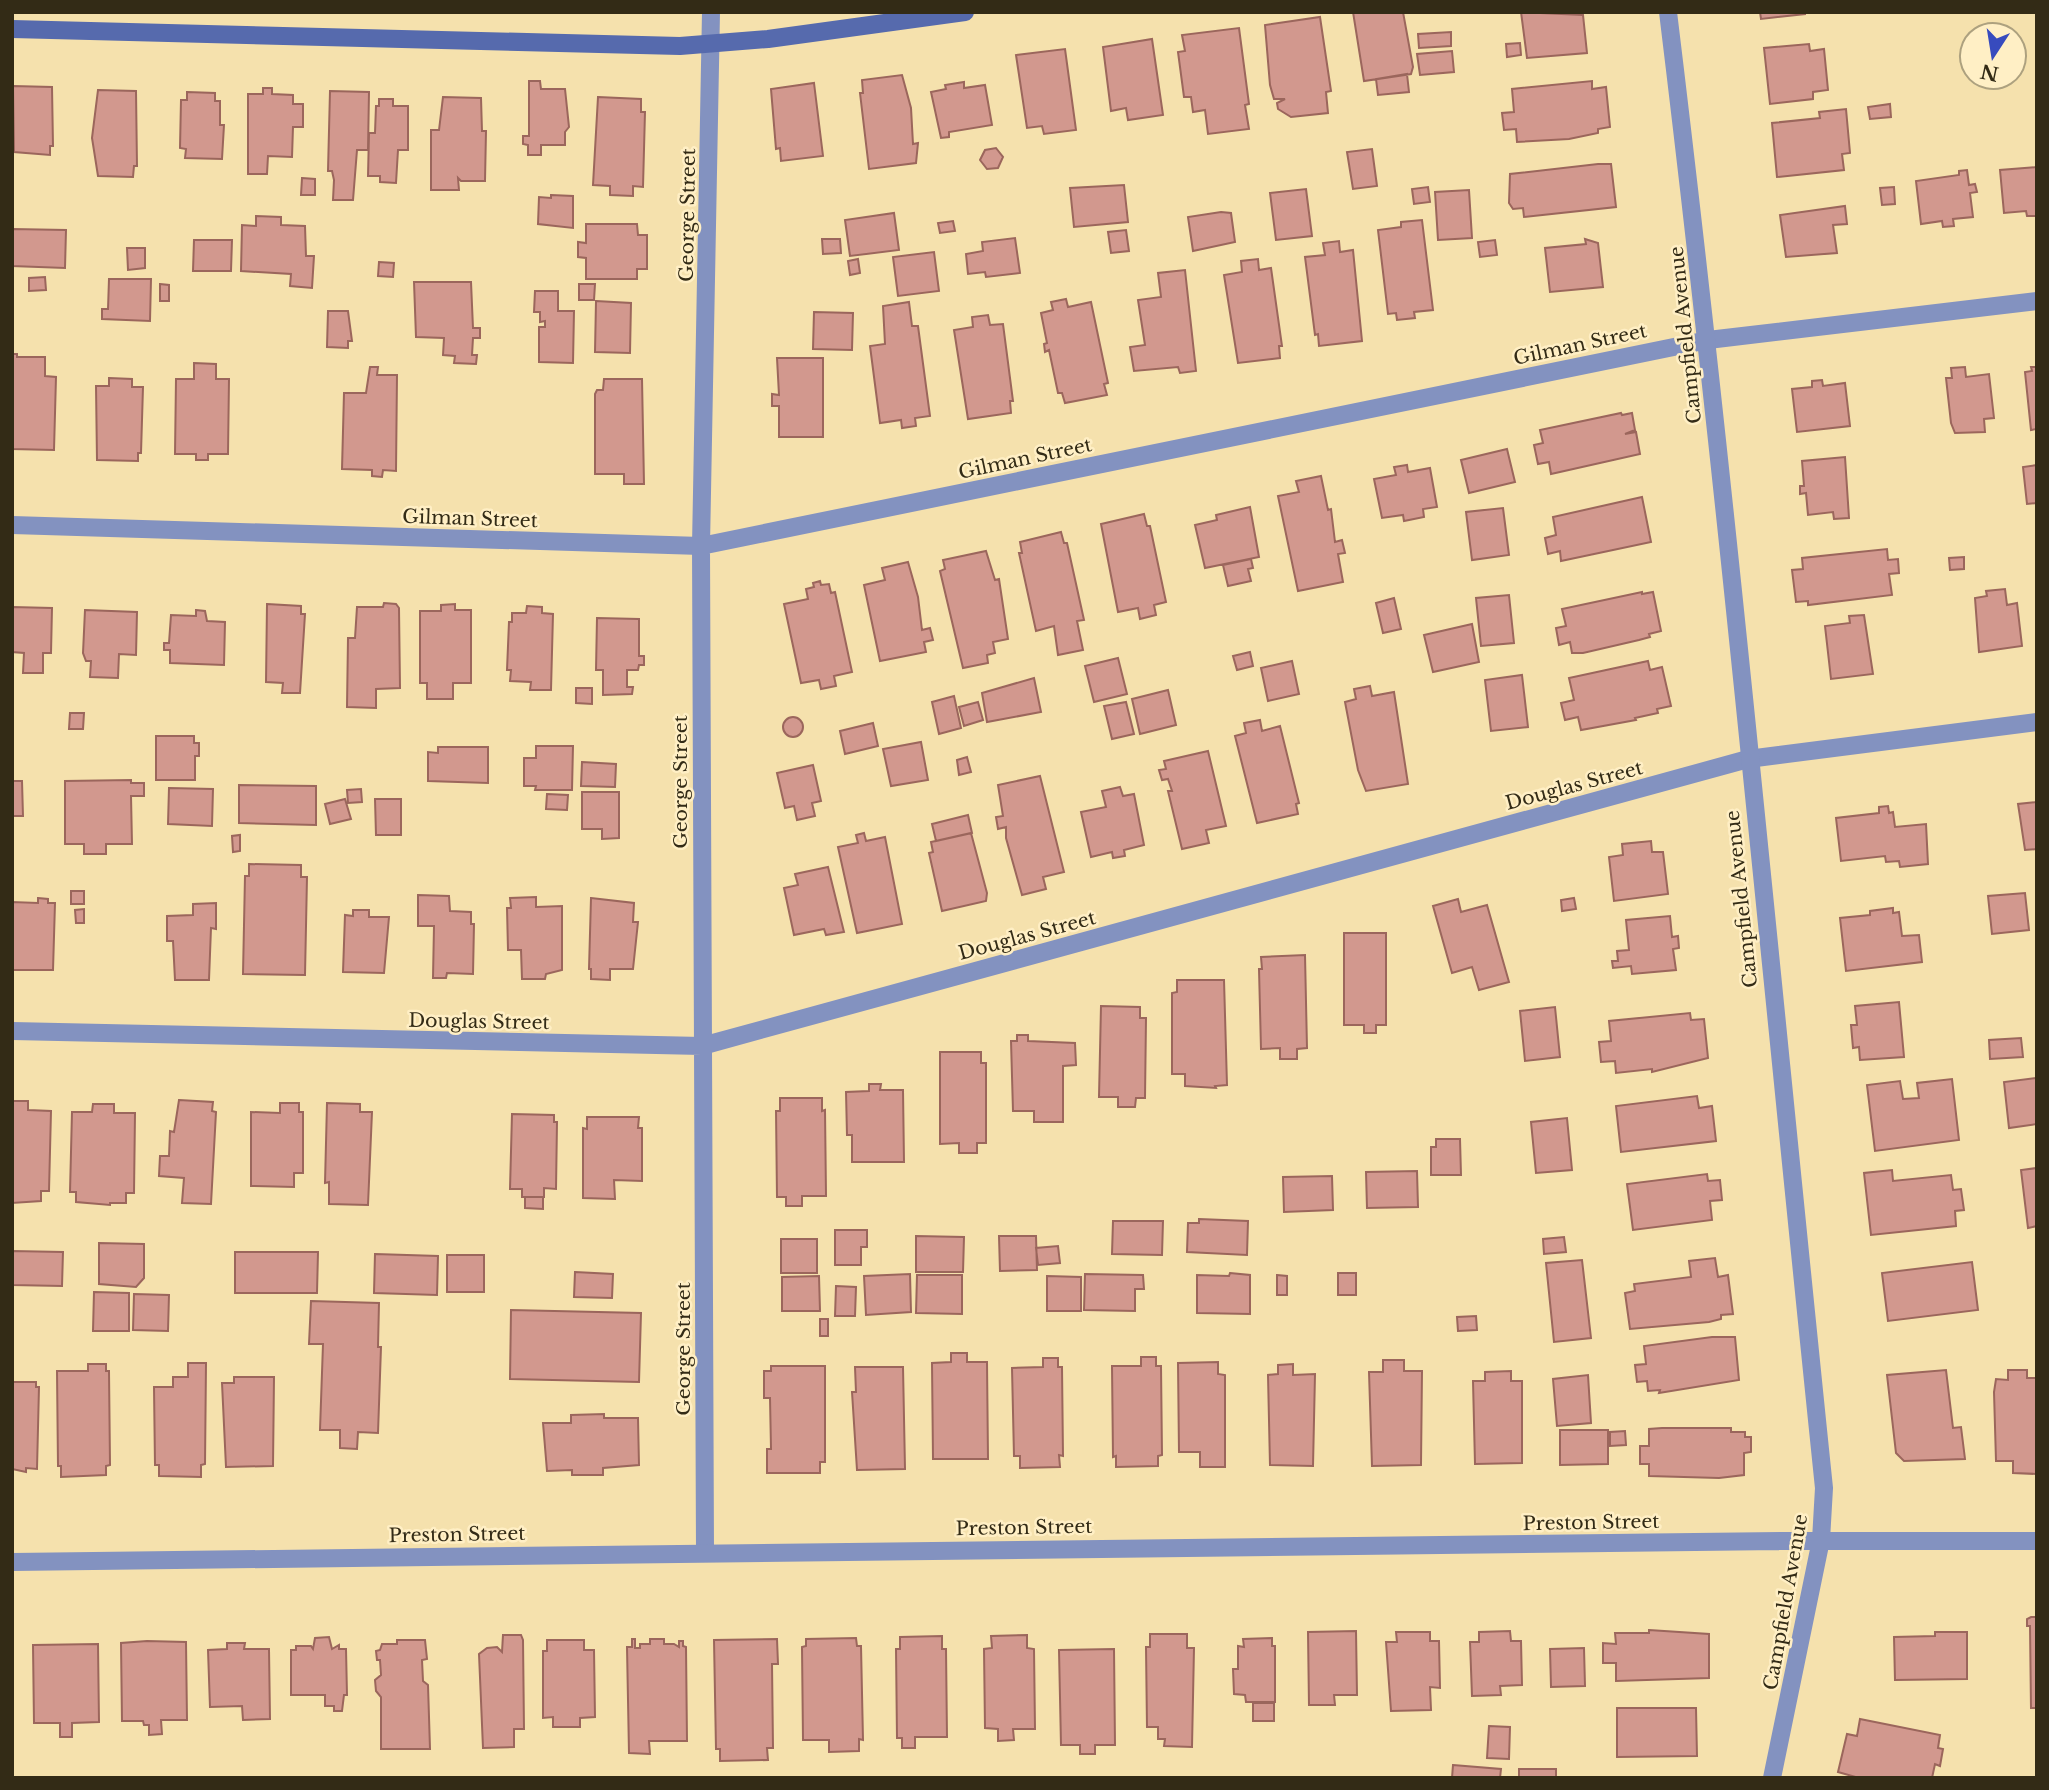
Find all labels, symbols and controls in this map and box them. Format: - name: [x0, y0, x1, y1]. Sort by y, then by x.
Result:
- north arrow: [1958, 21, 2028, 91]
- text: N: [1978, 59, 2001, 85]
- street label: George Street: [675, 147, 700, 282]
- street label: Campfield Avenue: [1665, 245, 1706, 425]
- street label: Gilman Street: [1511, 319, 1650, 370]
- street label: Gilman Street: [956, 433, 1095, 484]
- street label: Gilman Street: [402, 505, 539, 532]
- street label: George Street: [669, 714, 692, 849]
- street label: Douglas Street: [1503, 756, 1646, 815]
- street label: Campfield Avenue: [1721, 809, 1762, 989]
- street label: Douglas Street: [956, 906, 1099, 965]
- street label: Douglas Street: [408, 1009, 551, 1034]
- street label: George Street: [672, 1281, 695, 1416]
- street label: Preston Street: [1522, 1510, 1660, 1535]
- street label: Campfield Avenue: [1759, 1512, 1812, 1692]
- street label: Preston Street: [955, 1515, 1093, 1540]
- street label: Preston Street: [388, 1522, 526, 1547]

